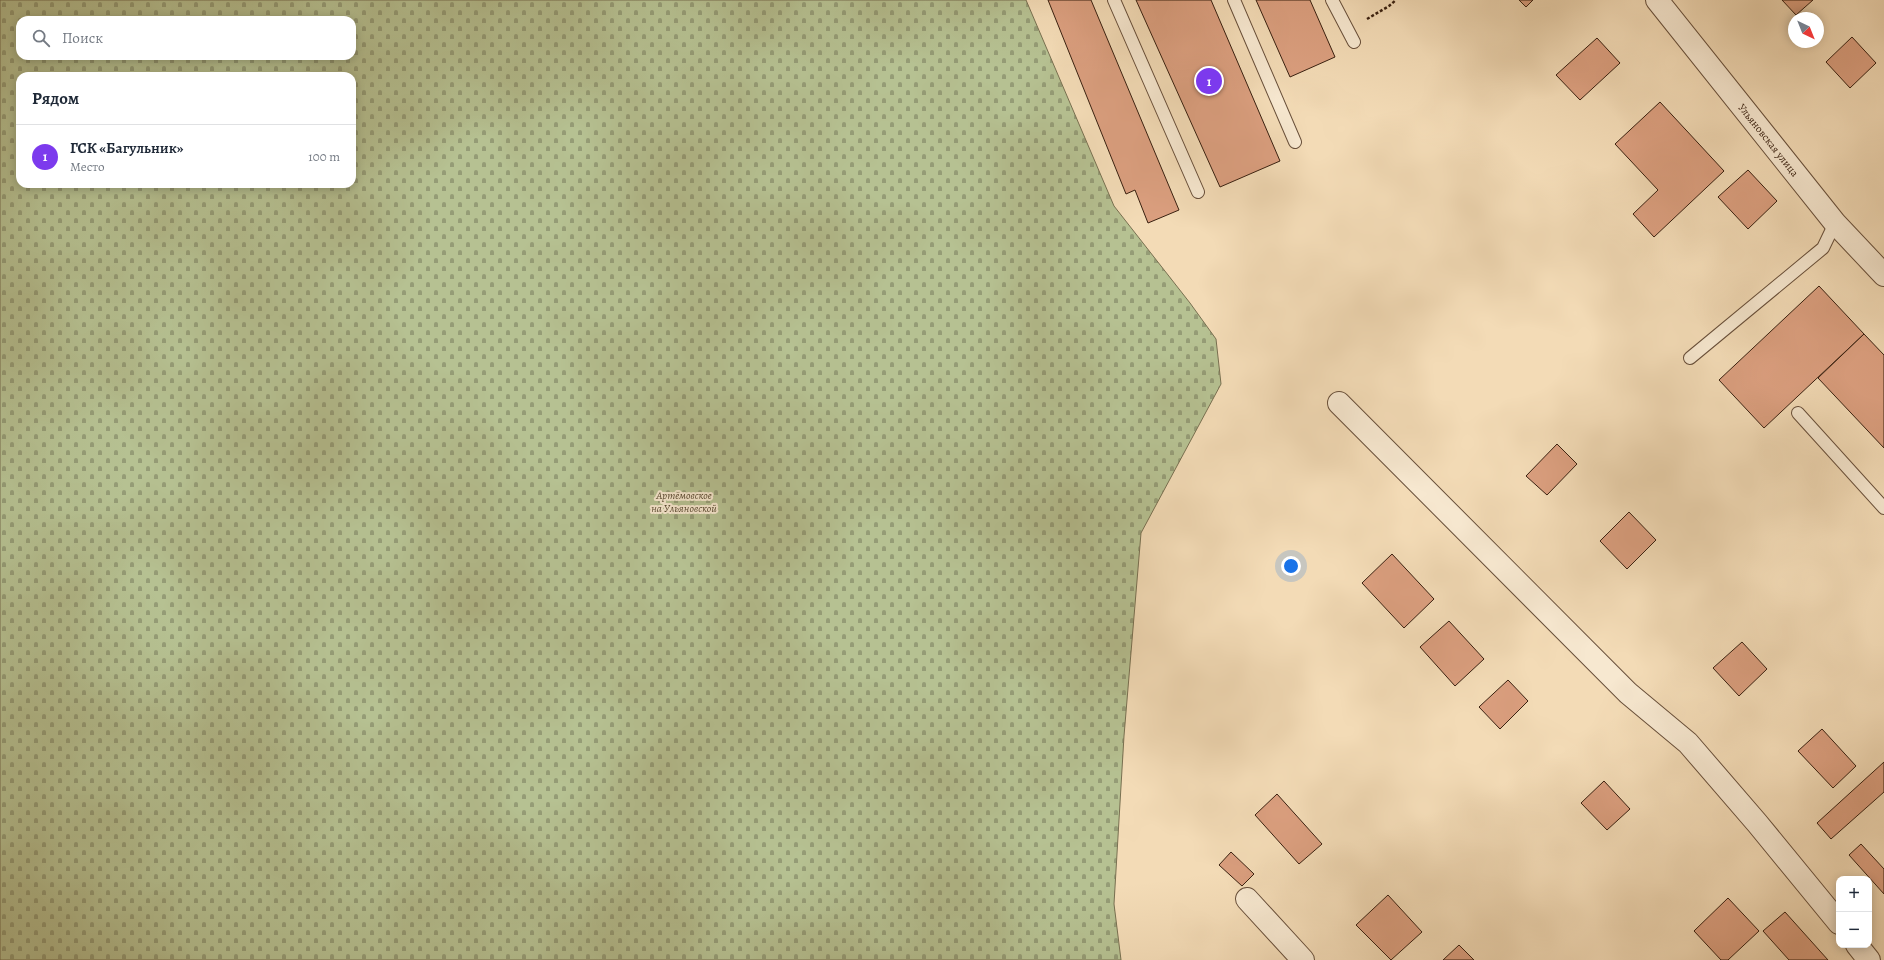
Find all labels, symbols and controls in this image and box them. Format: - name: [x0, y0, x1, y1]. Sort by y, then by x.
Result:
- north arrow: [1788, 12, 1824, 48]
- search box: [16, 16, 356, 60]
- icon: search: [30, 27, 52, 49]
- text: Поиск: [62, 28, 103, 48]
- pin: 1: [1196, 66, 1222, 96]
- text: Рядом: [32, 87, 79, 110]
- street label: Ульяновская улица: [1734, 101, 1803, 181]
- text: ГСК «Багульник»: [70, 138, 183, 158]
- text: 1: [43, 148, 47, 165]
- text: 100 m: [308, 148, 340, 165]
- text: Место: [70, 158, 105, 175]
- park label: Артёмовское на Ульяновской: [651, 488, 717, 516]
- your location: [1281, 556, 1301, 576]
- map controls: [1836, 876, 1872, 948]
- button: +: [1836, 876, 1872, 912]
- button: −: [1836, 912, 1872, 948]

